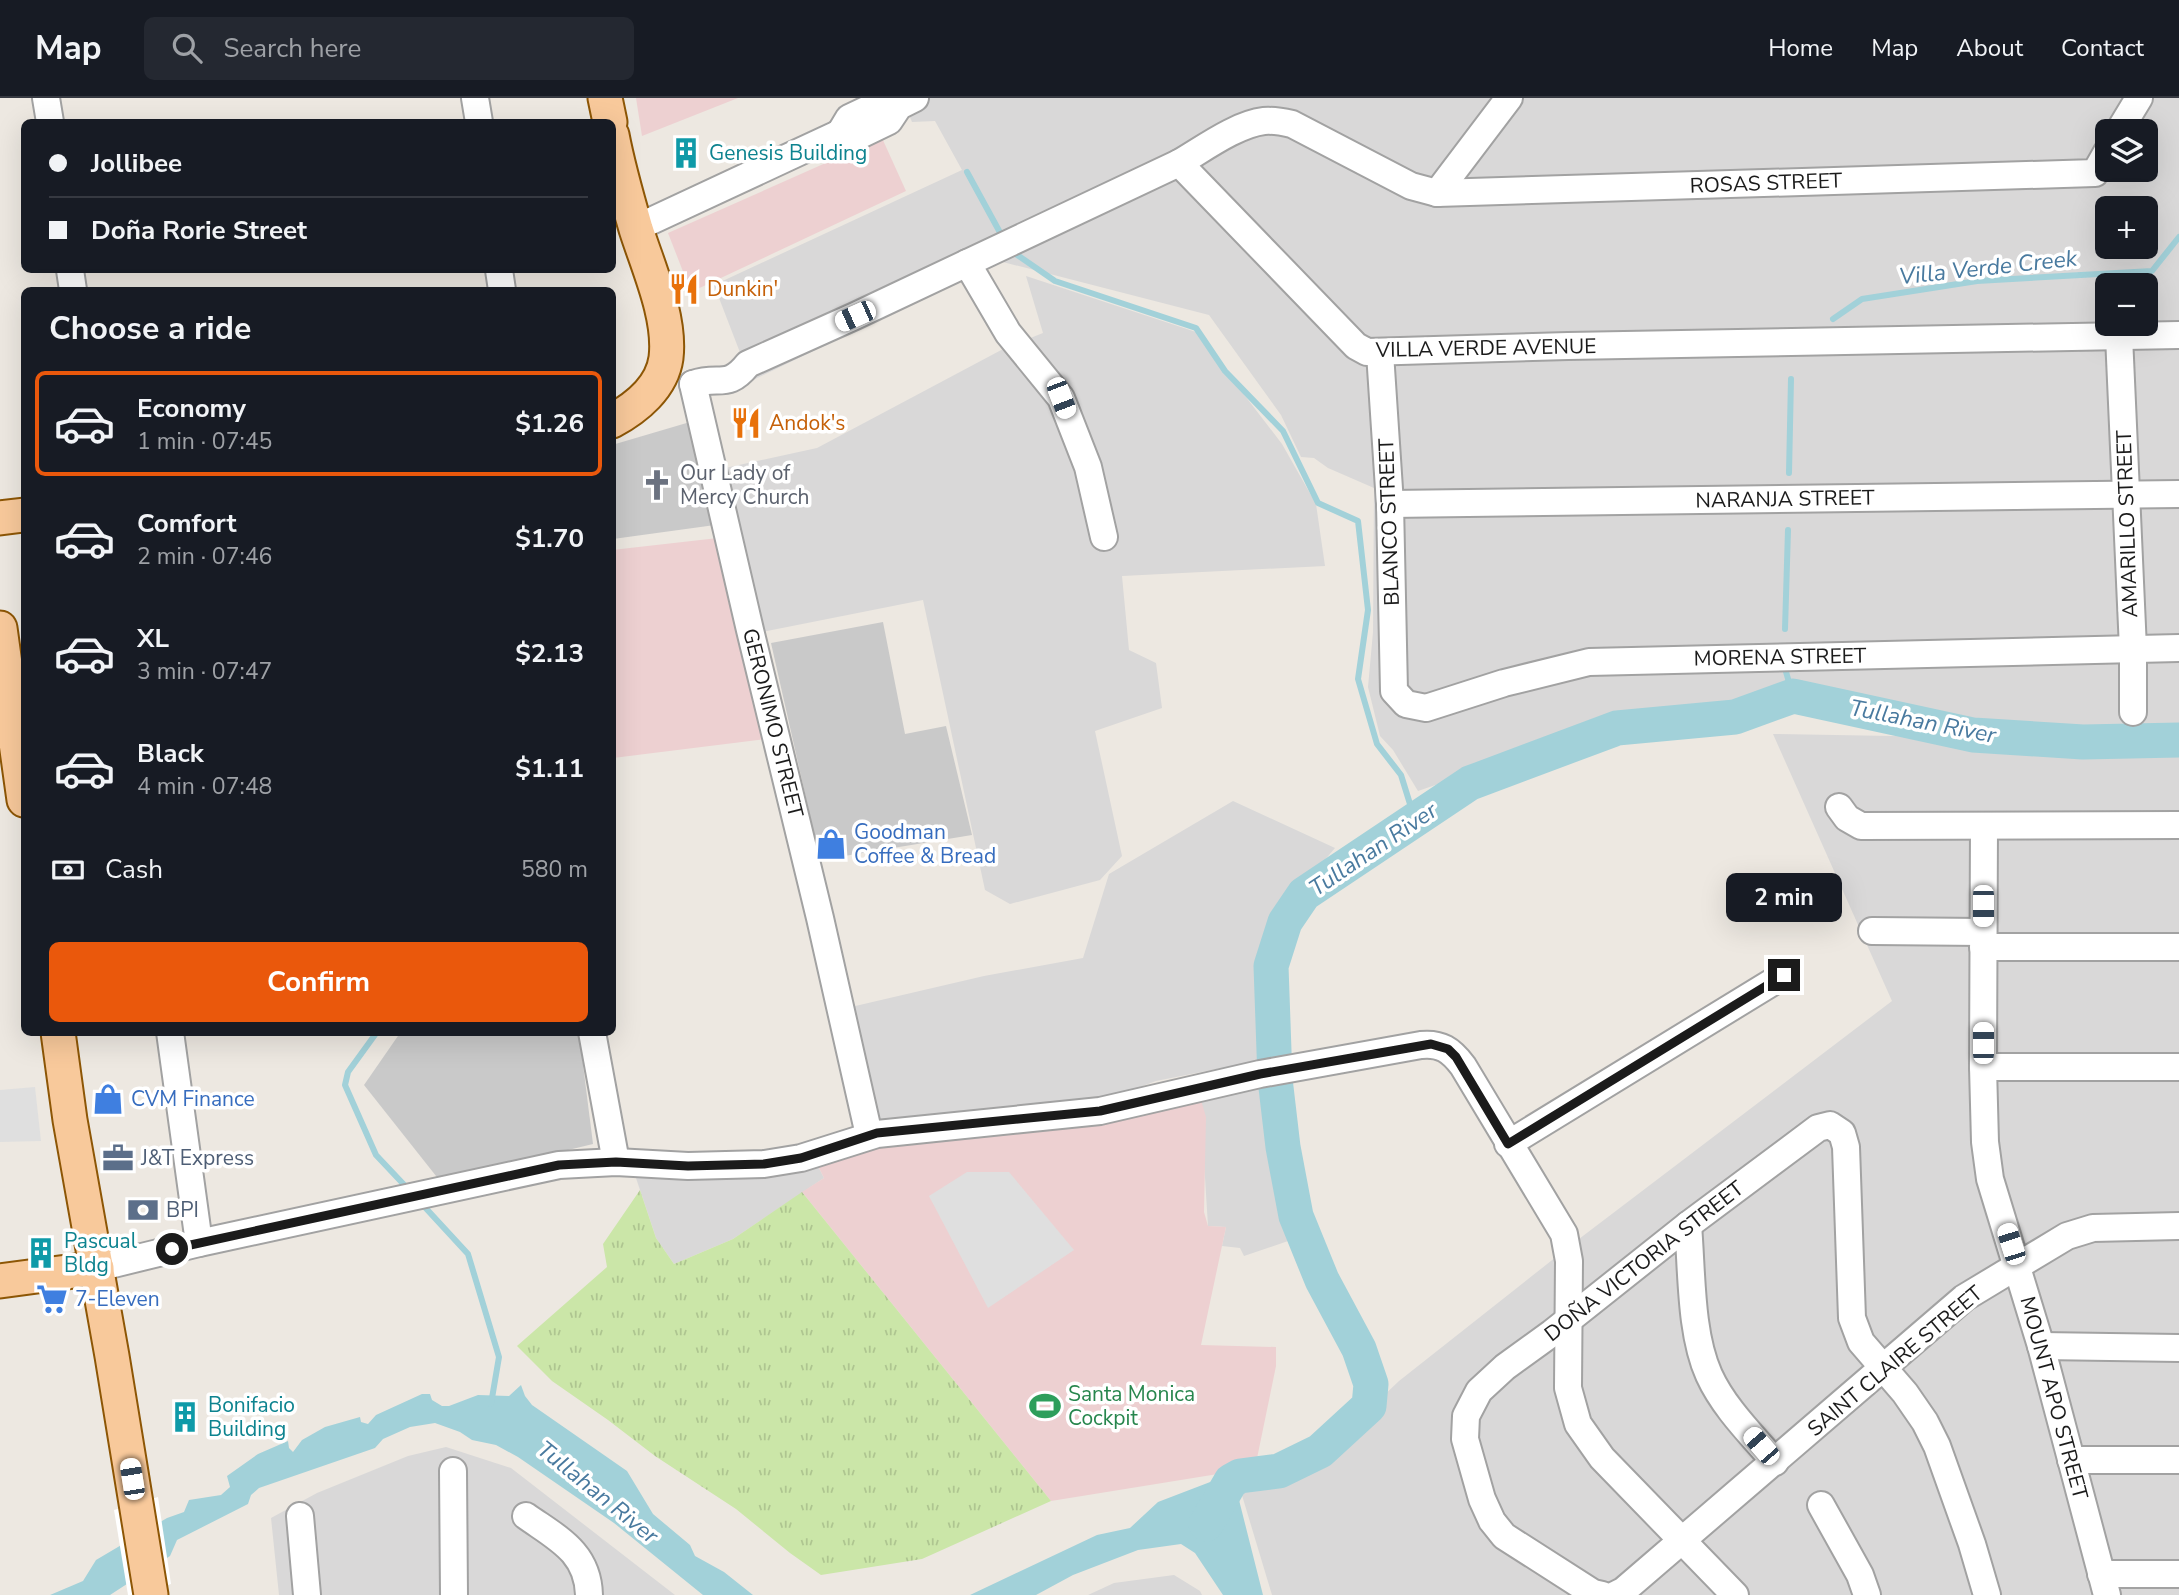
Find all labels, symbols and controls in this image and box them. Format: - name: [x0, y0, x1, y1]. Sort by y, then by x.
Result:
- search box: [144, 17, 634, 80]
- text: Map: [35, 26, 102, 71]
- icon: search: [168, 29, 206, 67]
- text: Search here: [224, 31, 361, 66]
- text: Home: [1768, 32, 1833, 64]
- text: Map: [1871, 32, 1918, 64]
- text: About: [1956, 32, 2023, 64]
- text: Contact: [2061, 32, 2144, 64]
- map controls: [2095, 119, 2158, 336]
- button: layers: [2095, 119, 2158, 182]
- building icon: Genesis Building: [669, 136, 703, 170]
- place label: Genesis Building: [709, 139, 867, 167]
- text: Jollibee: [91, 146, 182, 181]
- street label: ROSAS STREET: [1689, 166, 1843, 200]
- button: +: [2095, 196, 2158, 259]
- text: Doña Rorie Street: [91, 213, 307, 248]
- water label: Villa Verde Creek: [1898, 243, 2079, 292]
- restaurant icon: Dunkin': [667, 272, 701, 306]
- button: −: [2095, 273, 2158, 336]
- place label: Dunkin': [707, 275, 778, 303]
- car: [832, 298, 879, 334]
- text: Choose a ride: [49, 307, 251, 350]
- street label: VILLA VERDE AVENUE: [1374, 332, 1597, 364]
- car: [1044, 375, 1079, 421]
- text: Economy: [137, 391, 246, 426]
- icon: car: [53, 392, 116, 455]
- text: $1.26: [515, 406, 584, 441]
- restaurant icon: Andok's: [729, 406, 763, 440]
- place label: Andok's: [769, 409, 845, 437]
- text: 1 min · 07:45: [137, 426, 272, 457]
- street label: AMARILLO STREET: [2110, 429, 2144, 618]
- street label: BLANCO STREET: [1372, 438, 1406, 606]
- place label: Our Lady of Mercy Church: [680, 459, 809, 511]
- church icon: Our Lady of Mercy Church: [640, 468, 674, 502]
- street label: NARANJA STREET: [1695, 483, 1875, 515]
- text: Comfort: [137, 506, 237, 541]
- icon: car: [53, 507, 116, 570]
- text: $1.70: [515, 521, 584, 556]
- text: 2 min · 07:46: [137, 541, 272, 572]
- text: XL: [137, 621, 169, 656]
- icon: car: [53, 622, 116, 685]
- street label: GERONIMO STREET: [736, 625, 810, 821]
- text: $2.13: [515, 636, 584, 671]
- street label: MORENA STREET: [1693, 641, 1867, 673]
- text: 3 min · 07:47: [137, 656, 272, 687]
- water label: Tullahan River: [1847, 692, 1999, 751]
- text: Black: [137, 736, 204, 771]
- icon: car: [53, 737, 116, 800]
- text: $1.11: [515, 751, 584, 786]
- text: 4 min · 07:48: [137, 771, 272, 802]
- water label: Tullahan River: [1303, 795, 1444, 904]
- place label: Goodman Coffee & Bread: [854, 818, 996, 870]
- shop icon: Goodman Coffee & Bread: [814, 827, 848, 861]
- icon: cash: [49, 851, 87, 889]
- text: Cash: [105, 852, 163, 887]
- text: 580 m: [521, 854, 588, 885]
- callout: 2 min: [1726, 874, 1842, 922]
- text: 2 min: [1754, 882, 1814, 913]
- car: [1973, 885, 1994, 927]
- button: Confirm: [49, 942, 588, 1022]
- route end: [1768, 959, 1800, 991]
- car: [1973, 1022, 1994, 1064]
- shop icon: CVM Finance: [91, 1082, 125, 1116]
- place label: CVM Finance: [131, 1085, 255, 1113]
- office icon: J&T Express: [101, 1141, 135, 1175]
- place label: J&T Express: [140, 1144, 254, 1172]
- street label: DOÑA VICTORIA STREET: [1539, 1174, 1750, 1348]
- bank icon: BPI: [126, 1193, 160, 1227]
- place label: BPI: [166, 1196, 199, 1224]
- car: [1995, 1221, 2028, 1267]
- place label: Pascual Bldg: [64, 1227, 138, 1279]
- route start: [156, 1233, 188, 1265]
- building icon: Pascual Bldg: [24, 1236, 58, 1270]
- street label: SAINT CLAIRE STREET: [1801, 1279, 1989, 1443]
- supermarket icon: 7-Eleven: [35, 1282, 69, 1316]
- place label: 7-Eleven: [75, 1285, 160, 1313]
- street label: MOUNT APO STREET: [2013, 1293, 2095, 1503]
- place label: Santa Monica Cockpit: [1068, 1380, 1195, 1432]
- sports icon: Santa Monica Cockpit: [1028, 1389, 1062, 1423]
- place label: Bonifacio Building: [208, 1391, 295, 1443]
- building icon: Bonifacio Building: [168, 1400, 202, 1434]
- car: [1740, 1423, 1783, 1469]
- water label: Tullahan River: [530, 1434, 666, 1551]
- car: [119, 1457, 146, 1501]

